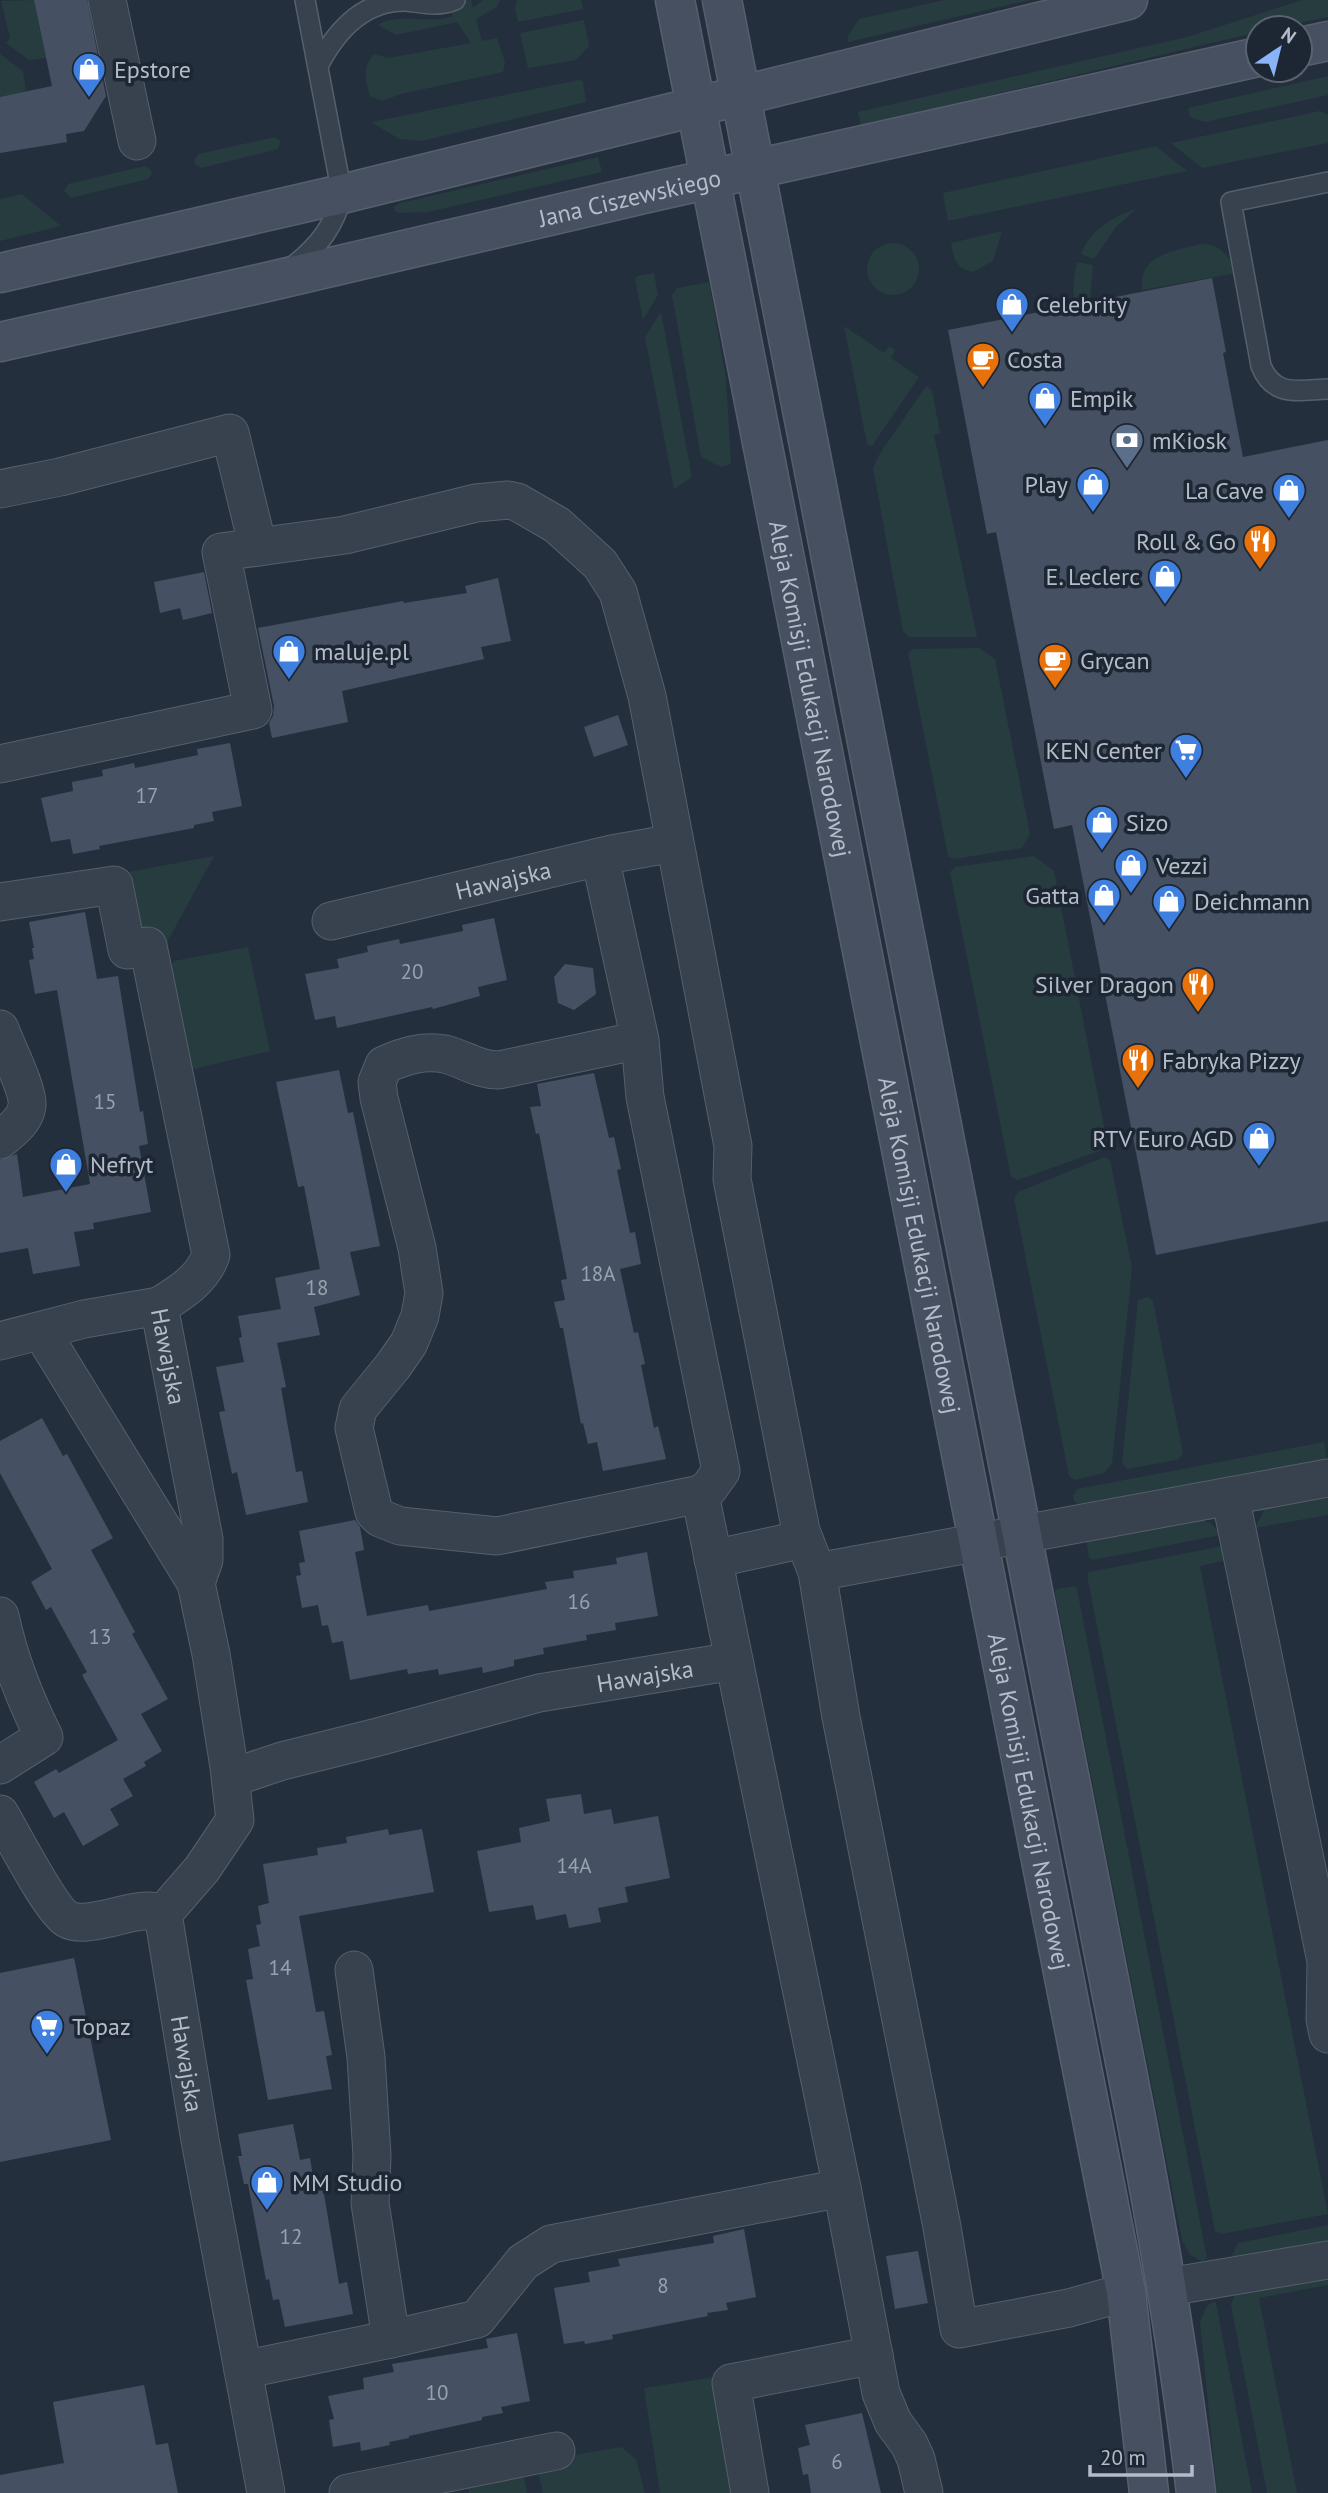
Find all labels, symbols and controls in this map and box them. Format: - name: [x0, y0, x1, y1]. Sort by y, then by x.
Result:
- north arrow: [1244, 14, 1314, 84]
- text: N: [1277, 22, 1301, 48]
- shop icon: Epstore: [70, 50, 108, 99]
- place label: Epstore: [114, 54, 191, 85]
- street label: Jana Ciszewskiego: [534, 162, 724, 234]
- shop icon: Celebrity: [993, 285, 1031, 334]
- place label: Celebrity: [1036, 289, 1127, 320]
- cafe icon: Costa: [964, 340, 1002, 389]
- place label: Costa: [1007, 344, 1063, 375]
- shop icon: Empik: [1026, 379, 1064, 428]
- place label: Empik: [1070, 383, 1134, 414]
- bank icon: mKiosk: [1108, 421, 1146, 470]
- place label: mKiosk: [1152, 425, 1228, 456]
- shop icon: Play: [1074, 465, 1112, 514]
- place label: Play: [1024, 469, 1068, 500]
- shop icon: La Cave: [1270, 471, 1308, 520]
- place label: La Cave: [1185, 475, 1264, 506]
- street label: Aleja Komisji Edukacji Narodowej: [762, 518, 859, 860]
- restaurant icon: Roll & Go: [1241, 522, 1279, 571]
- place label: Roll & Go: [1136, 526, 1236, 557]
- shop icon: E. Leclerc: [1146, 557, 1184, 606]
- place label: E. Leclerc: [1046, 561, 1140, 592]
- shop icon: maluje.pl: [270, 632, 308, 681]
- place label: maluje.pl: [314, 636, 409, 667]
- cafe icon: Grycan: [1036, 641, 1074, 690]
- place label: Grycan: [1080, 645, 1150, 676]
- supermarket icon: KEN Center: [1167, 731, 1205, 780]
- place label: KEN Center: [1046, 735, 1162, 766]
- house number: 17: [136, 782, 158, 809]
- shop icon: Sizo: [1083, 803, 1121, 852]
- place label: Sizo: [1126, 807, 1168, 838]
- shop icon: Vezzi: [1112, 846, 1150, 895]
- place label: Vezzi: [1155, 850, 1208, 881]
- street label: Hawajska: [452, 854, 554, 906]
- shop icon: Gatta: [1085, 876, 1123, 925]
- place label: Gatta: [1025, 880, 1080, 911]
- shop icon: Deichmann: [1150, 882, 1188, 931]
- place label: Deichmann: [1194, 886, 1310, 917]
- house number: 20: [401, 958, 423, 985]
- restaurant icon: Silver Dragon: [1179, 965, 1217, 1014]
- place label: Silver Dragon: [1035, 969, 1174, 1000]
- restaurant icon: Fabryka Pizzy: [1119, 1041, 1157, 1090]
- place label: Fabryka Pizzy: [1162, 1045, 1301, 1076]
- street label: Aleja Komisji Edukacji Narodowej: [872, 1074, 968, 1416]
- house number: 15: [94, 1088, 116, 1115]
- shop icon: RTV Euro AGD: [1240, 1119, 1278, 1168]
- place label: RTV Euro AGD: [1092, 1123, 1234, 1154]
- shop icon: Nefryt: [47, 1145, 85, 1194]
- place label: Nefryt: [90, 1149, 153, 1180]
- house number: 18A: [580, 1260, 616, 1287]
- house number: 18: [306, 1274, 328, 1301]
- street label: Hawajska: [144, 1306, 193, 1407]
- house number: 16: [568, 1588, 590, 1615]
- house number: 13: [89, 1623, 111, 1650]
- street label: Aleja Komisji Edukacji Narodowej: [981, 1630, 1078, 1973]
- street label: Hawajska: [594, 1652, 696, 1699]
- house number: 14A: [556, 1852, 592, 1879]
- house number: 14: [269, 1954, 291, 1981]
- supermarket icon: Topaz: [28, 2007, 66, 2056]
- place label: Topaz: [72, 2011, 131, 2042]
- street label: Hawajska: [164, 2013, 211, 2114]
- shop icon: MM Studio: [248, 2163, 286, 2212]
- place label: MM Studio: [292, 2167, 402, 2198]
- house number: 12: [280, 2223, 302, 2250]
- house number: 8: [657, 2272, 669, 2299]
- house number: 10: [426, 2379, 448, 2406]
- scale bar: [1090, 2434, 1192, 2478]
- text: 20 m: [1100, 2444, 1146, 2471]
- house number: 6: [831, 2448, 843, 2475]

